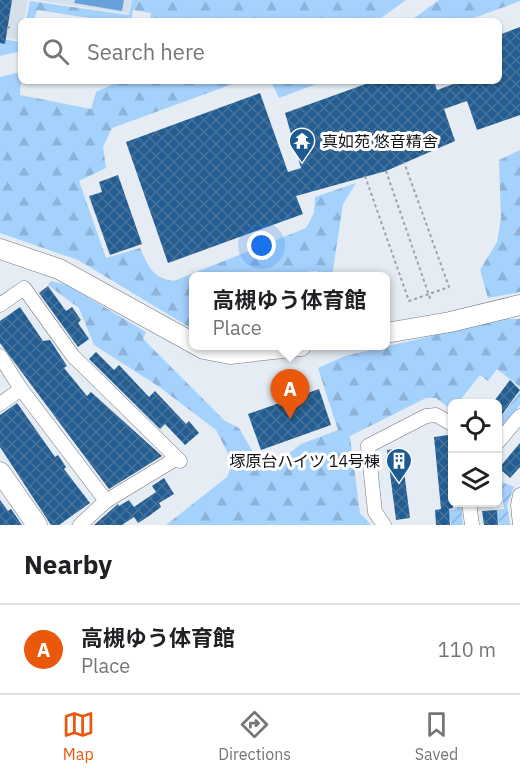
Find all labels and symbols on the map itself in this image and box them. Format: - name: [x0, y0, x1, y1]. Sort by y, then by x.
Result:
- temple icon: 真如苑 悠音精舎: [287, 126, 317, 164]
- place label: 真如苑 悠音精舎: [322, 131, 438, 151]
- your location: [247, 231, 276, 260]
- pin: A: [270, 370, 310, 419]
- building icon: 塚原台ハイツ 14号棟: [384, 446, 414, 484]
- place label: 塚原台ハイツ 14号棟: [229, 451, 380, 471]

